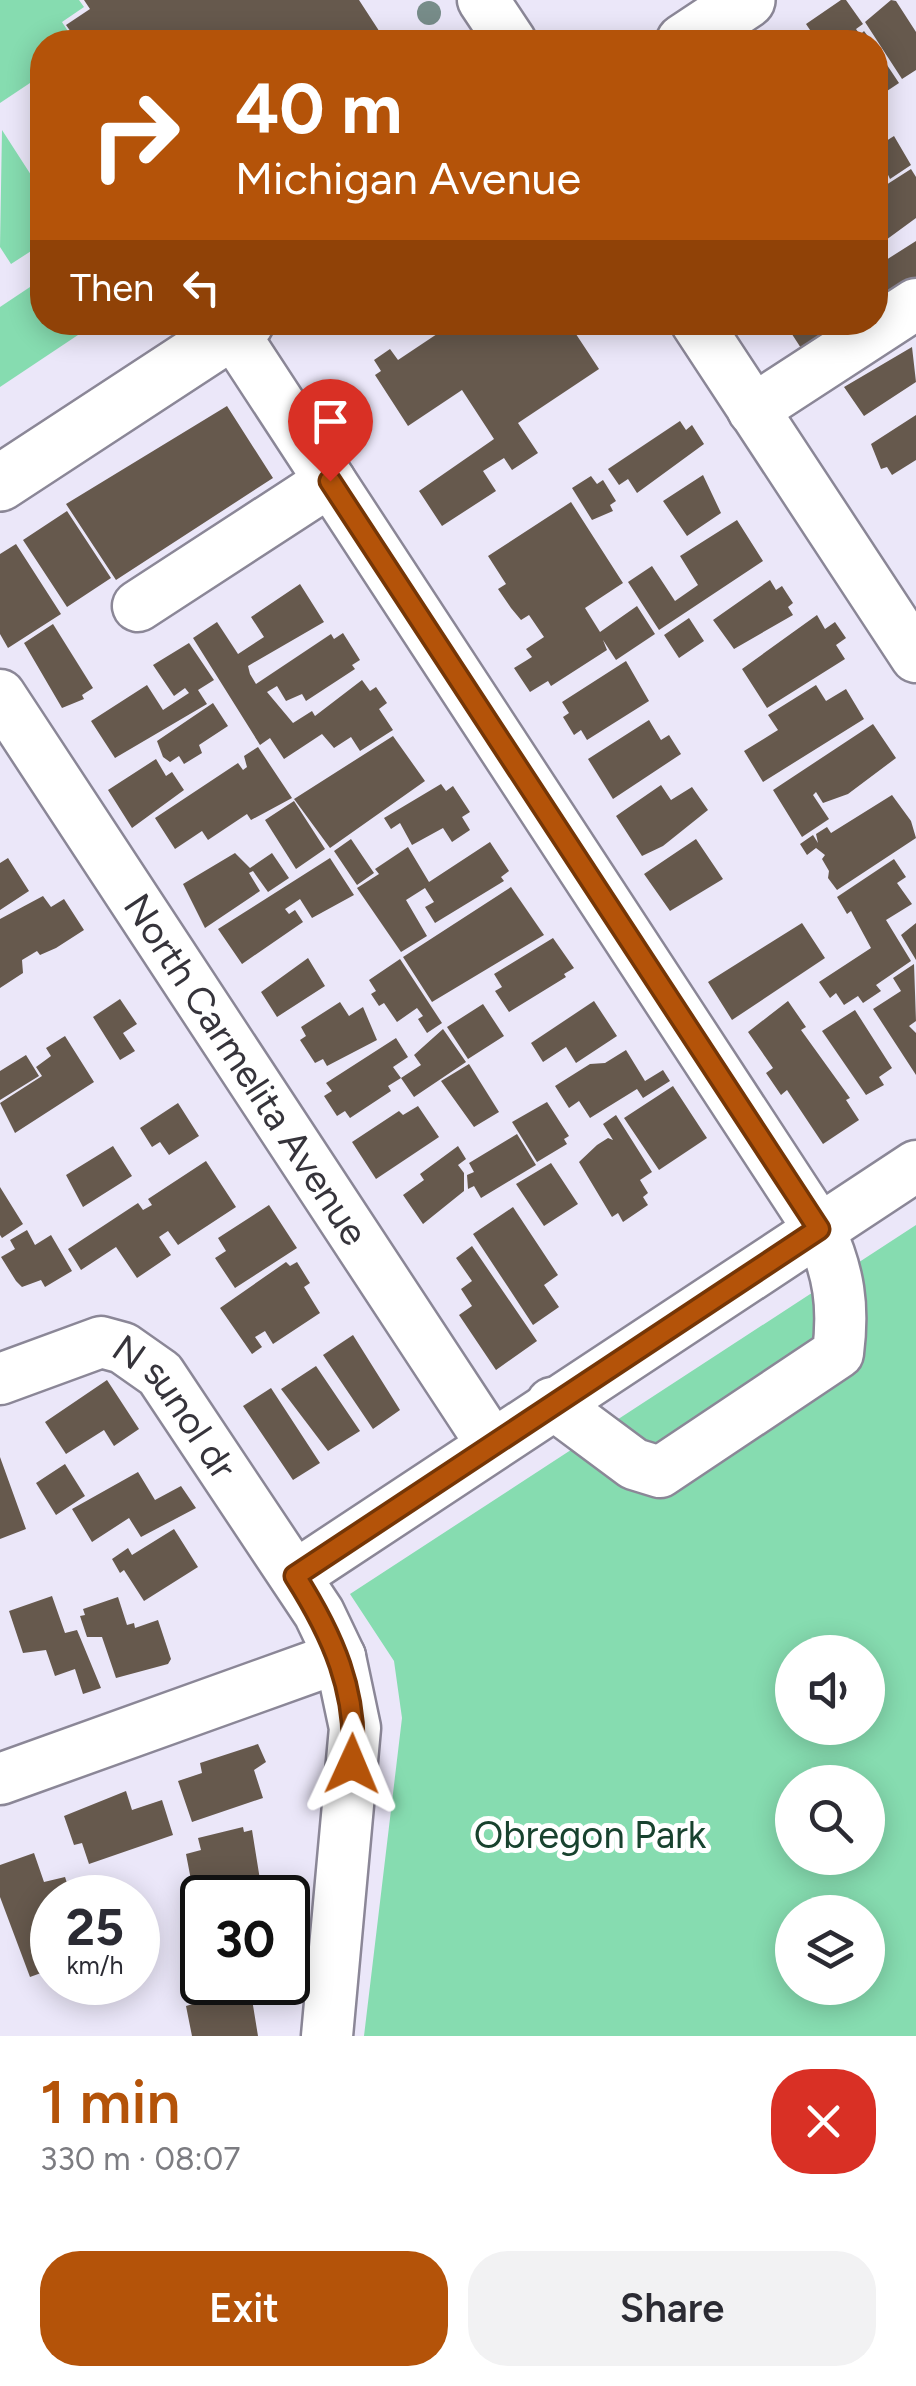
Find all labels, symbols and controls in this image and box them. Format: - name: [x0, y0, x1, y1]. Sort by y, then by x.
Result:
- text: 40 m: [235, 66, 402, 151]
- icon: right: [70, 70, 200, 200]
- text: Michigan Avenue: [235, 151, 581, 205]
- icon: left: [174, 260, 229, 315]
- text: Then: [70, 265, 154, 311]
- pin: [288, 379, 373, 482]
- icon: arrive: [303, 394, 358, 449]
- street label: North Carmelita Avenue: [114, 885, 378, 1254]
- street label: N sunol dr: [104, 1325, 246, 1488]
- map controls: [775, 1635, 885, 2005]
- button: sound: [775, 1635, 885, 1745]
- position arrow: [300, 1712, 404, 1816]
- button: search: [775, 1765, 885, 1875]
- park label: Obregon Park: [474, 1812, 707, 1858]
- speed limit sign: 30: [180, 1875, 310, 2005]
- button: layers: [775, 1895, 885, 2005]
- text: 25: [66, 1897, 124, 1958]
- text: km/h: [66, 1950, 124, 1980]
- text: 1 min: [40, 2066, 180, 2138]
- button: close: [771, 2069, 876, 2174]
- text: 330 m · 08:07: [40, 2140, 240, 2178]
- button: Exit: [40, 2251, 448, 2366]
- button: Share: [468, 2251, 876, 2366]

